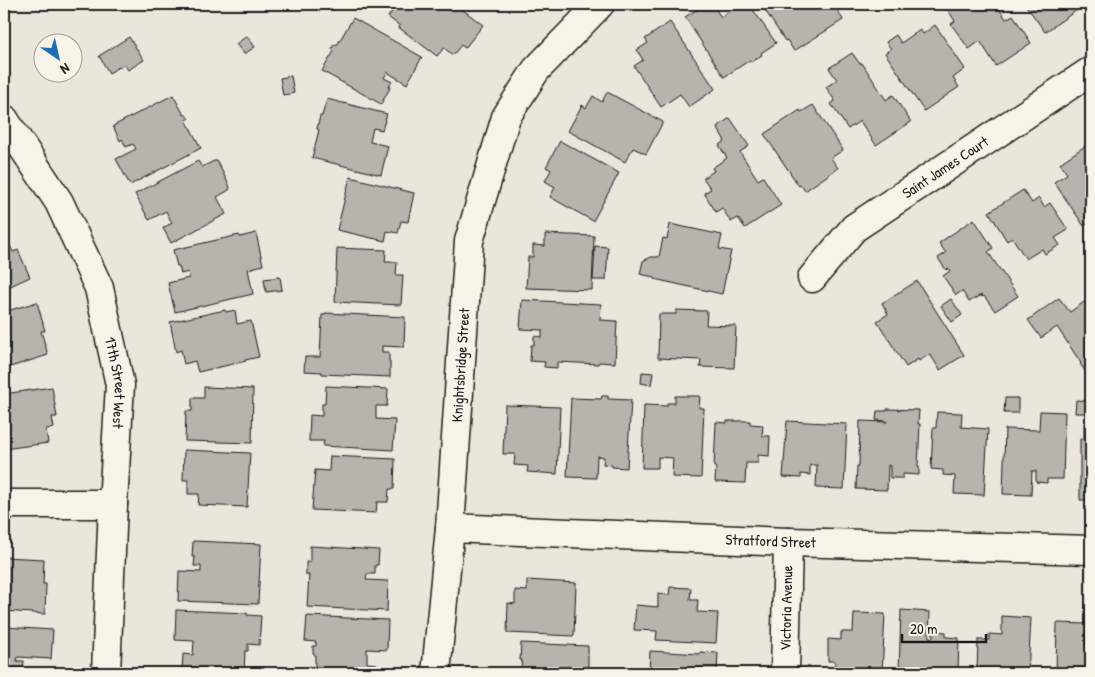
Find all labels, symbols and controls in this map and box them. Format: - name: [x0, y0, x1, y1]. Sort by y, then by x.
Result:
- north arrow: [32, 32, 82, 82]
- text: N: [57, 59, 74, 79]
- street label: Saint James Court: [898, 130, 993, 203]
- street label: Knightsbridge Street: [446, 306, 475, 423]
- street label: 17th Street West: [100, 335, 131, 430]
- street label: Stratford Street: [725, 528, 817, 553]
- street label: Victoria Avenue: [775, 565, 797, 651]
- scale bar: [902, 612, 986, 644]
- text: 20 m: [910, 618, 937, 639]

